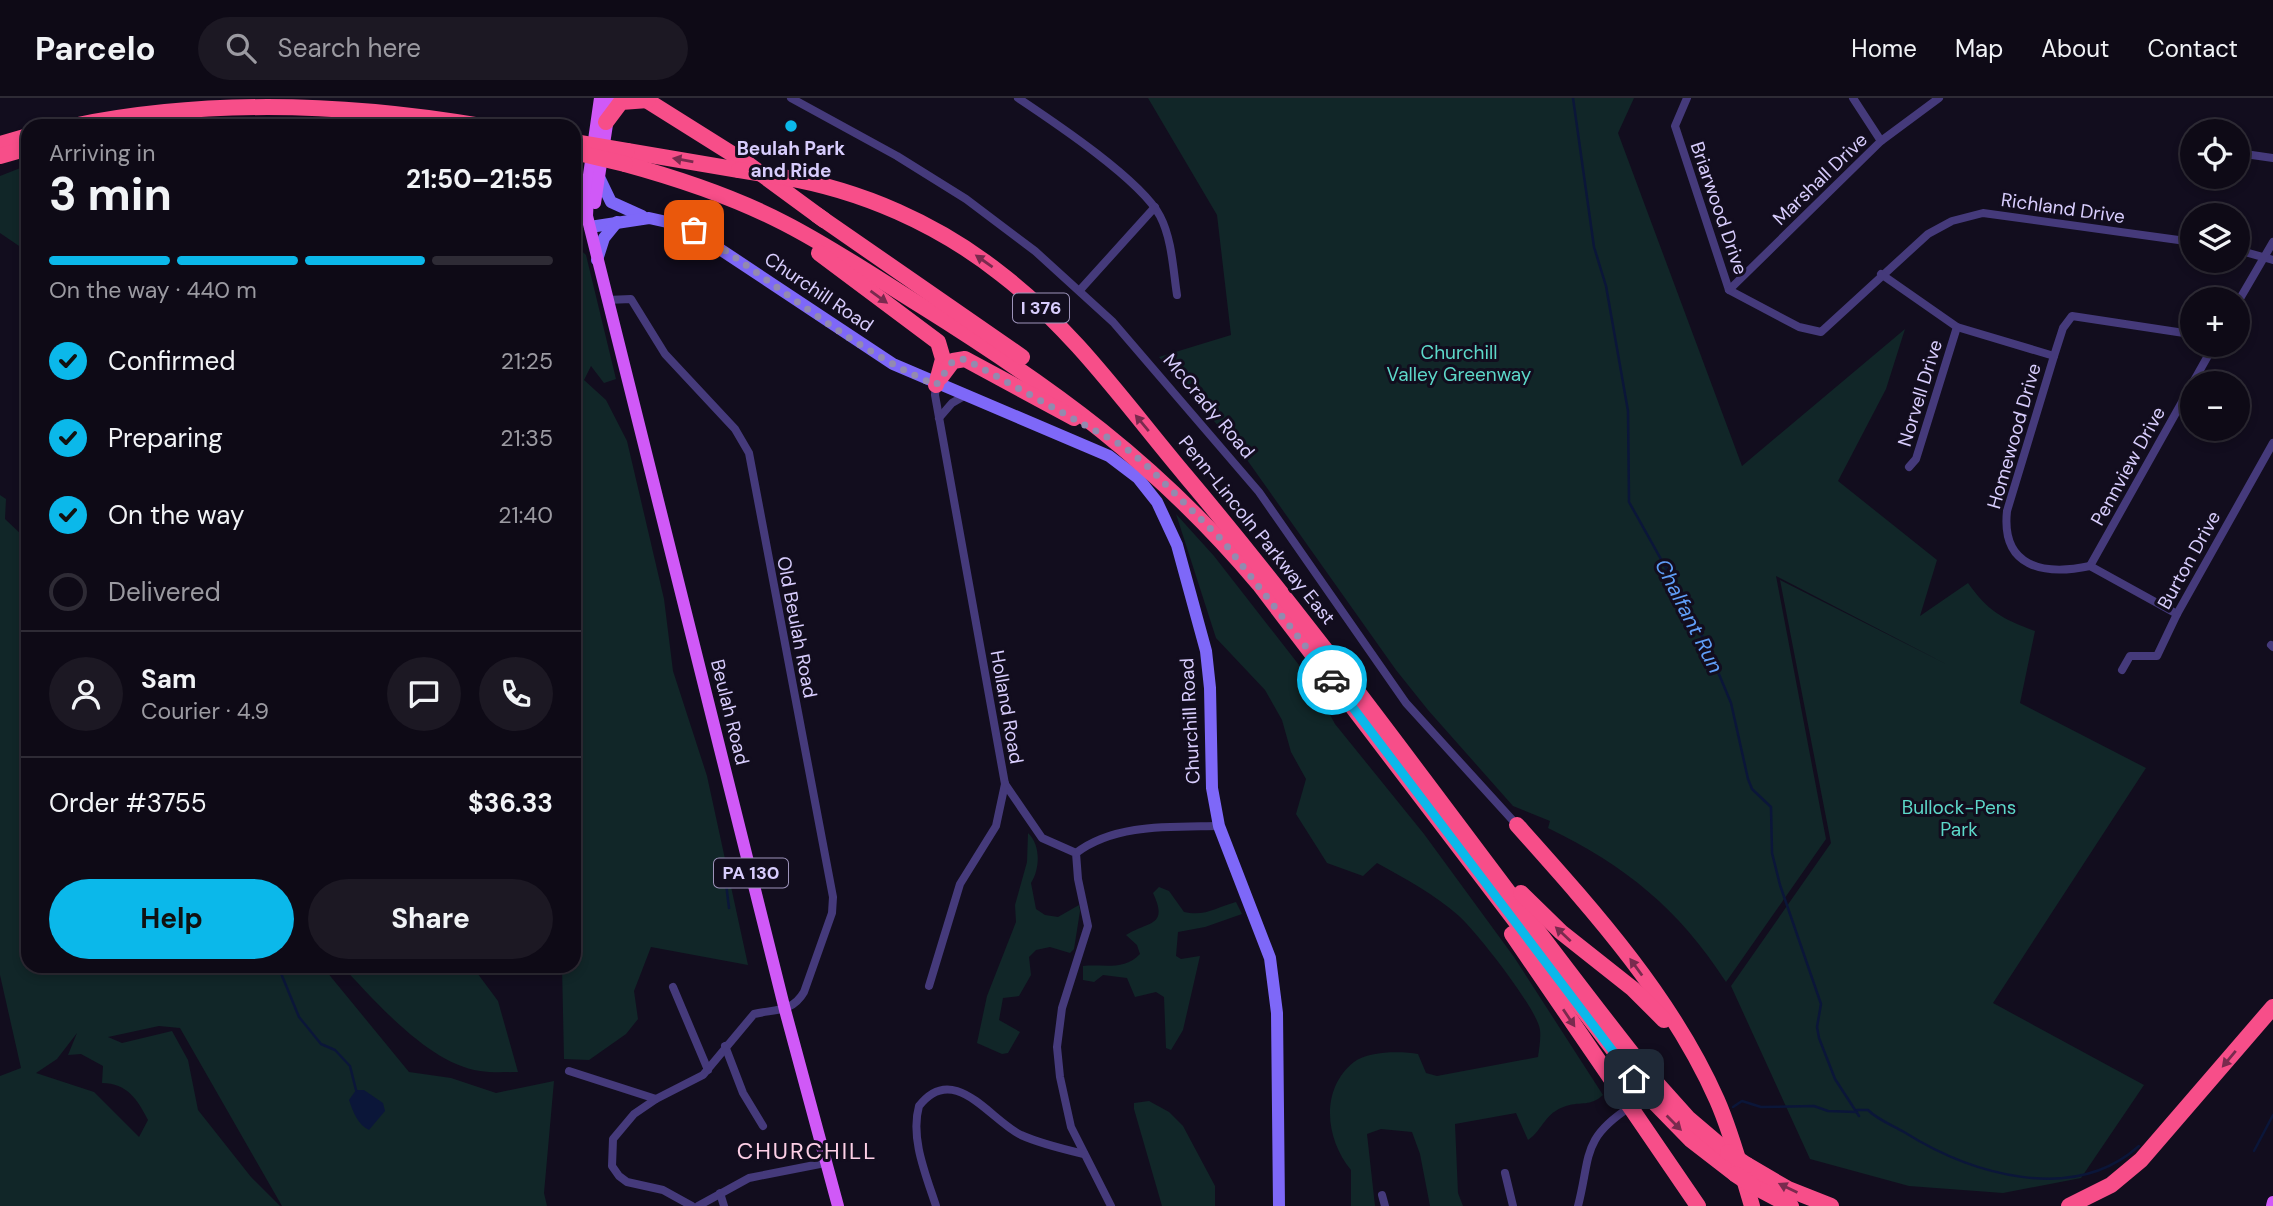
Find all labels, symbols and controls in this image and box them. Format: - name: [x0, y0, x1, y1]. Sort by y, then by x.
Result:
- search box: [198, 17, 688, 80]
- text: Parcelo: [35, 27, 156, 70]
- icon: search: [222, 29, 260, 67]
- text: Search here: [278, 31, 421, 65]
- text: Home: [1851, 33, 1917, 64]
- text: Map: [1955, 33, 2003, 64]
- text: About: [2041, 33, 2110, 64]
- text: Contact: [2148, 33, 2238, 64]
- marker: Beulah Park and Ride: [783, 118, 799, 134]
- map controls: [2180, 119, 2250, 441]
- button: locate: [2180, 119, 2250, 189]
- street label: Marshall Drive: [1767, 127, 1873, 231]
- place label: Beulah Park and Ride: [737, 136, 845, 183]
- text: Arriving in: [49, 138, 155, 168]
- street label: Briarwood Drive: [1685, 138, 1753, 278]
- one-way arrow: [672, 154, 694, 165]
- text: 21:50–21:55: [406, 162, 553, 196]
- text: 3 min: [49, 164, 172, 224]
- street label: Richland Drive: [1999, 187, 2127, 229]
- pin: [664, 200, 724, 260]
- button: layers: [2180, 203, 2250, 273]
- icon: bag: [675, 211, 713, 249]
- street label: Churchill Road: [760, 246, 878, 338]
- one-way arrow: [975, 254, 993, 268]
- text: On the way · 440 m: [49, 275, 257, 305]
- button: +: [2180, 287, 2250, 357]
- one-way arrow: [870, 290, 888, 304]
- road number: I 376: [1013, 294, 1069, 322]
- street label: Norvell Drive: [1892, 337, 1948, 449]
- park label: Churchill Valley Greenway: [1387, 340, 1532, 387]
- icon: check: [49, 342, 87, 380]
- text: Confirmed: [108, 344, 235, 378]
- text: 21:25: [501, 346, 553, 376]
- street label: McCrady Road: [1158, 348, 1260, 464]
- street label: Homewood Drive: [1981, 360, 2047, 512]
- button: −: [2180, 371, 2250, 441]
- street label: Pennview Drive: [2085, 402, 2171, 530]
- one-way arrow: [1135, 415, 1150, 432]
- icon: check: [49, 419, 87, 457]
- text: Preparing: [108, 421, 223, 455]
- text: 21:35: [500, 423, 553, 453]
- street label: Penn-Lincoln Parkway East: [1173, 430, 1341, 630]
- icon: check: [49, 496, 87, 534]
- text: On the way: [108, 498, 244, 532]
- text: 21:40: [498, 500, 553, 530]
- street label: Burton Drive: [2152, 506, 2226, 614]
- street label: Old Beulah Road: [771, 554, 823, 700]
- water label: Chalfant Run: [1648, 554, 1730, 678]
- text: Delivered: [108, 575, 221, 609]
- courier: [1297, 645, 1367, 715]
- street label: Holland Road: [985, 648, 1029, 766]
- button: person: [49, 657, 123, 731]
- button: chat: [387, 657, 461, 731]
- button: phone: [479, 657, 553, 731]
- street label: Beulah Road: [705, 657, 755, 767]
- street label: Churchill Road: [1174, 657, 1206, 785]
- icon: car: [1313, 661, 1351, 699]
- text: Sam: [141, 662, 196, 696]
- text: Courier · 4.9: [141, 696, 269, 726]
- text: Order #3755: [49, 786, 207, 820]
- text: $36.33: [468, 786, 553, 820]
- park label: Bullock-Pens Park: [1902, 795, 2016, 842]
- road number: PA 130: [714, 858, 788, 888]
- button: Help: [49, 879, 294, 959]
- button: Share: [308, 879, 553, 959]
- one-way arrow: [1554, 926, 1572, 942]
- one-way arrow: [1629, 958, 1643, 976]
- one-way arrow: [1562, 1009, 1576, 1027]
- pin: [1604, 1049, 1664, 1109]
- one-way arrow: [2222, 1050, 2237, 1067]
- icon: home: [1615, 1060, 1653, 1098]
- one-way arrow: [1665, 1115, 1682, 1131]
- district label: CHURCHILL: [737, 1136, 877, 1166]
- one-way arrow: [1778, 1183, 1798, 1194]

